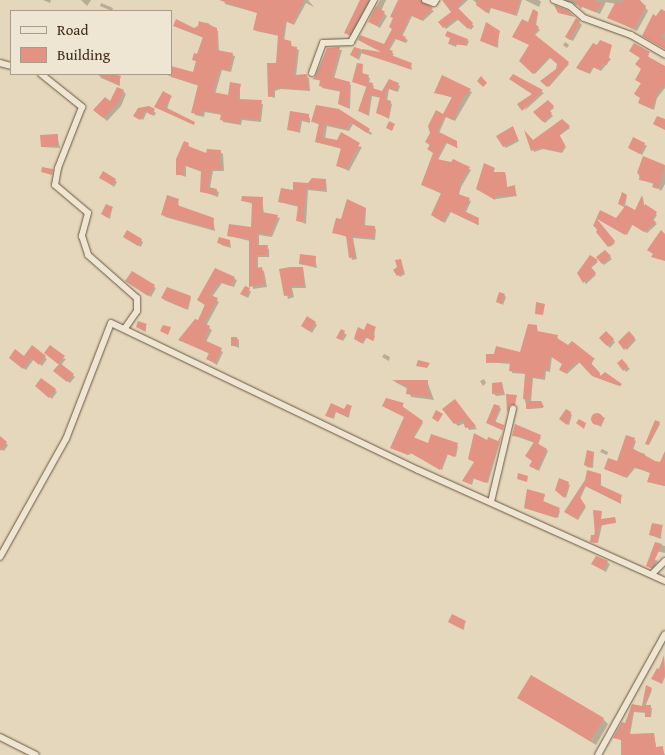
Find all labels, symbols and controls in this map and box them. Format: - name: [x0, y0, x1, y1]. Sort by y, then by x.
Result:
- legend: [10, 10, 172, 75]
- text: Road: [57, 19, 88, 40]
- text: Building: [57, 44, 110, 65]

